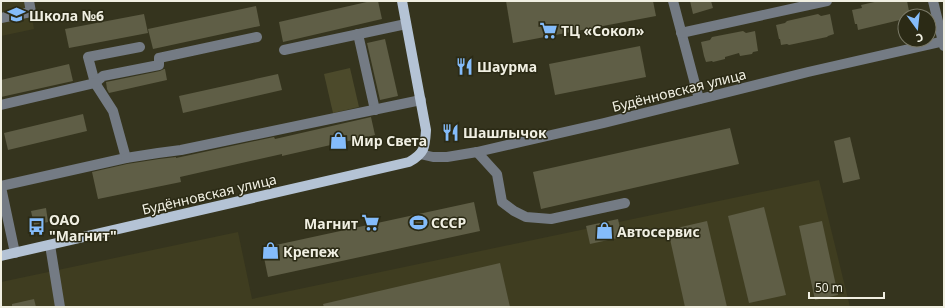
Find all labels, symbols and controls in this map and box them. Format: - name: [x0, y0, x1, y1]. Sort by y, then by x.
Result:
- school or university icon: Школа №6: [6, 5, 26, 25]
- place label: Школа №6: [29, 6, 104, 25]
- north arrow: [897, 8, 937, 48]
- supermarket icon: ТЦ «Сокол»: [538, 20, 558, 40]
- place label: ТЦ «Сокол»: [561, 21, 645, 40]
- text: С: [914, 30, 925, 46]
- restaurant icon: Шаурма: [454, 56, 474, 76]
- place label: Шаурма: [477, 57, 537, 76]
- street label: Будённовская улица: [610, 64, 748, 116]
- restaurant icon: Шашлычок: [440, 122, 460, 142]
- place label: Шашлычок: [463, 123, 547, 142]
- shop icon: Мир Света: [328, 130, 348, 150]
- place label: Мир Света: [351, 131, 427, 150]
- street label: Будённовская улица: [140, 169, 278, 219]
- place label: ОАО "Магнит": [49, 210, 117, 245]
- sports icon: СССР: [408, 212, 428, 232]
- supermarket icon: Магнит: [361, 213, 381, 233]
- place label: СССР: [431, 213, 467, 232]
- place label: Магнит: [304, 214, 358, 233]
- bus stop icon: ОАО "Магнит": [26, 217, 46, 237]
- shop icon: Автосервис: [594, 221, 614, 241]
- place label: Автосервис: [617, 222, 700, 241]
- shop icon: Крепеж: [260, 241, 280, 261]
- place label: Крепеж: [283, 242, 340, 261]
- scale bar: [809, 274, 884, 300]
- text: 50 m: [815, 279, 843, 296]

